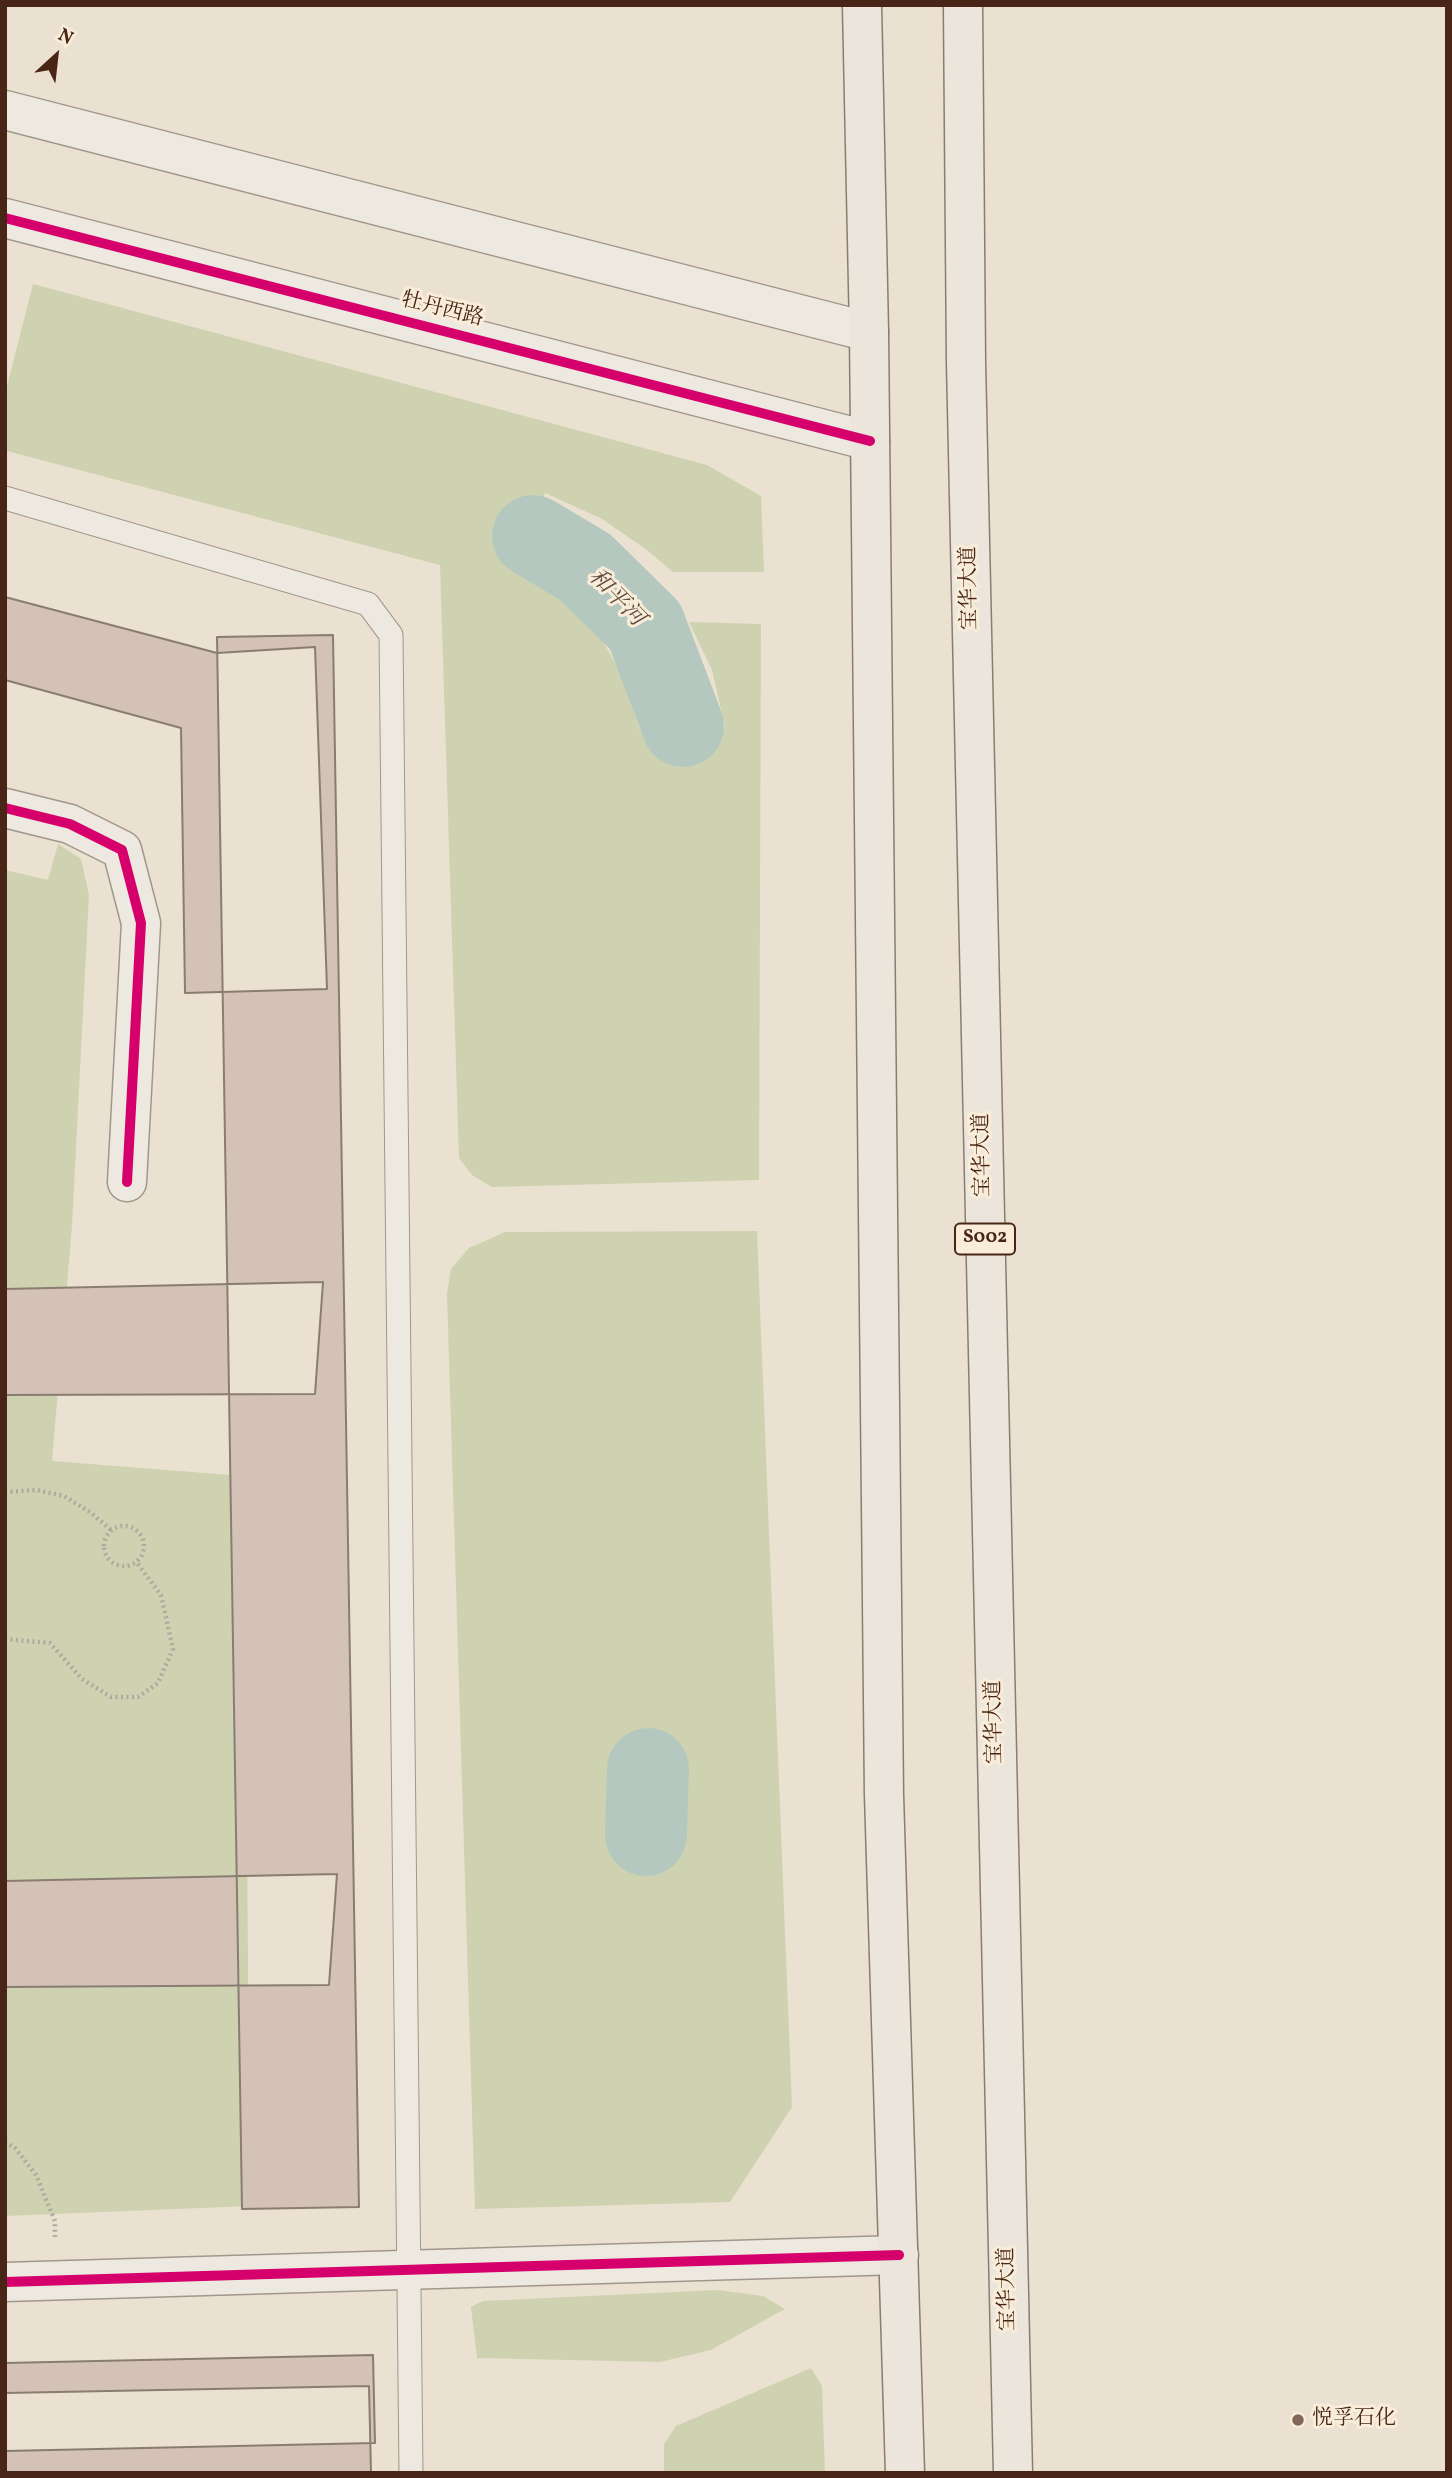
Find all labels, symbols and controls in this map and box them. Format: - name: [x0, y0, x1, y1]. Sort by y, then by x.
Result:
- north arrow: [21, 21, 91, 91]
- text: N: [53, 23, 78, 52]
- street label: 牡丹西路: [398, 289, 486, 333]
- street label: 宝华大道: [958, 546, 984, 630]
- water label: 和平河: [581, 565, 649, 633]
- street label: 宝华大道: [971, 1113, 997, 1197]
- road number: S002: [955, 1224, 1015, 1254]
- street label: 宝华大道: [983, 1680, 1009, 1764]
- street label: 宝华大道: [996, 2247, 1022, 2331]
- place label: 悦孚石化: [1312, 2407, 1396, 2433]
- marker: 悦孚石化: [1290, 2412, 1306, 2428]

